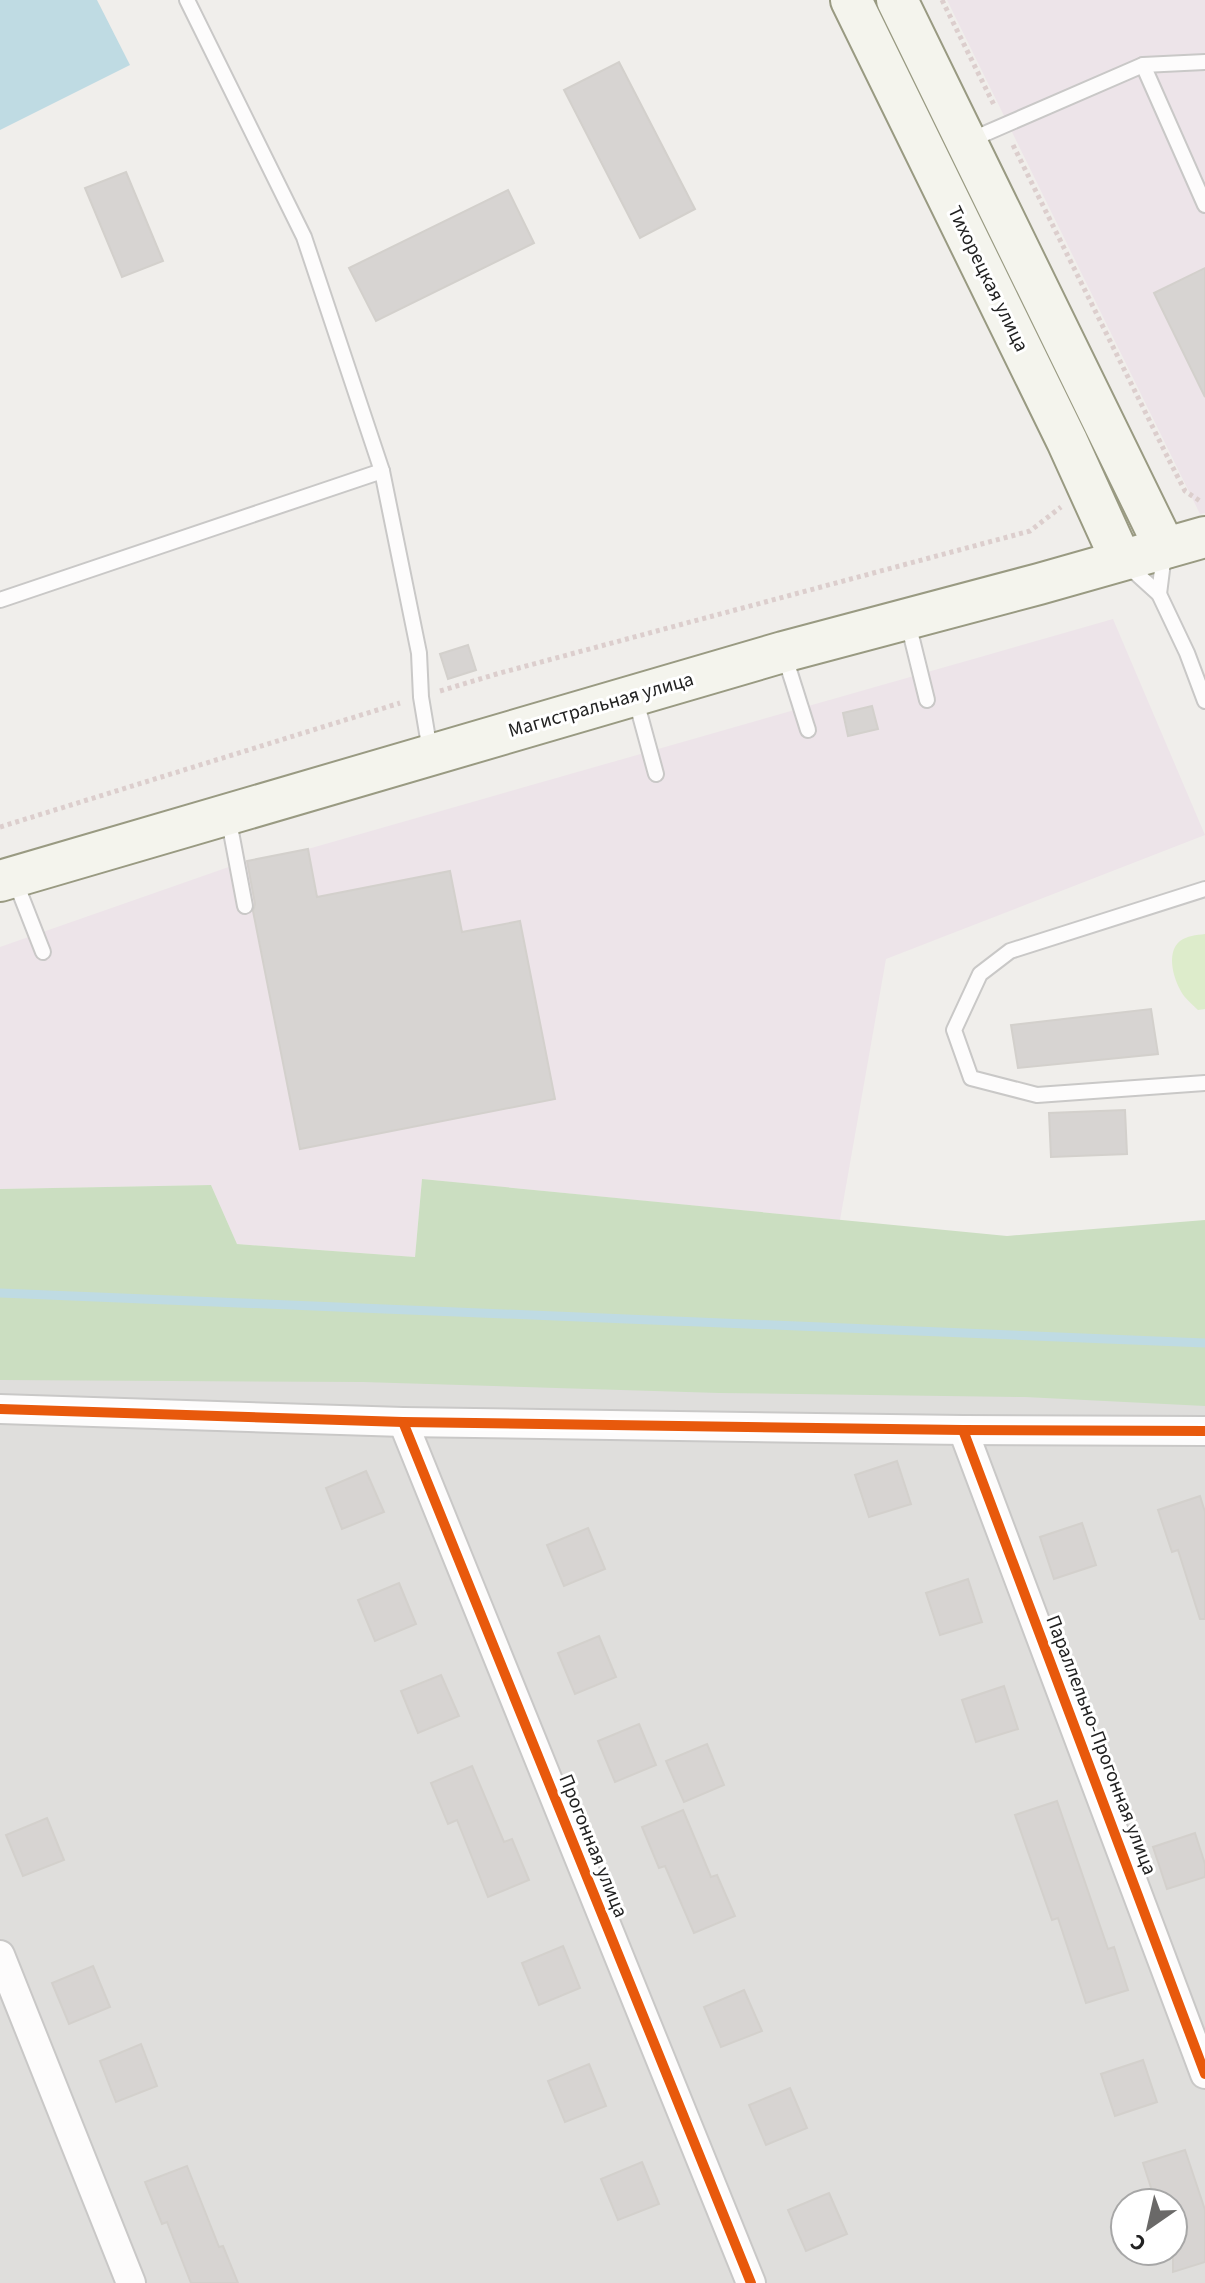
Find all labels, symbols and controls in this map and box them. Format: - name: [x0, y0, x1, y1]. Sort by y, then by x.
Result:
- street label: Тихорецкая улица: [941, 201, 1035, 357]
- street label: Магистральная улица: [505, 665, 697, 745]
- street label: Параллельно-Прогонная улица: [1038, 1611, 1164, 1879]
- street label: Прогонная улица: [551, 1770, 635, 1922]
- north arrow: [1109, 2187, 1189, 2267]
- text: С: [1124, 2226, 1153, 2260]

